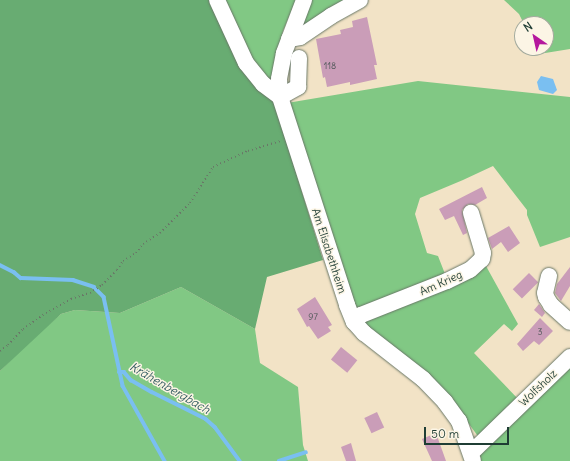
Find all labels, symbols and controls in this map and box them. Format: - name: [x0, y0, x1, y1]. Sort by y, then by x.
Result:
- north arrow: [514, 16, 554, 56]
- text: N: [521, 19, 535, 35]
- house number: 118: [324, 61, 336, 71]
- street label: Am Elisabethheim: [309, 207, 349, 295]
- street label: Am Krieg: [418, 268, 464, 298]
- house number: 97: [308, 312, 318, 322]
- house number: 3: [537, 327, 543, 337]
- water label: Krähenbergbach: [127, 359, 213, 417]
- street label: Wolfsholz: [516, 367, 560, 409]
- scale bar: [426, 419, 511, 445]
- text: 50 m: [431, 426, 459, 441]

